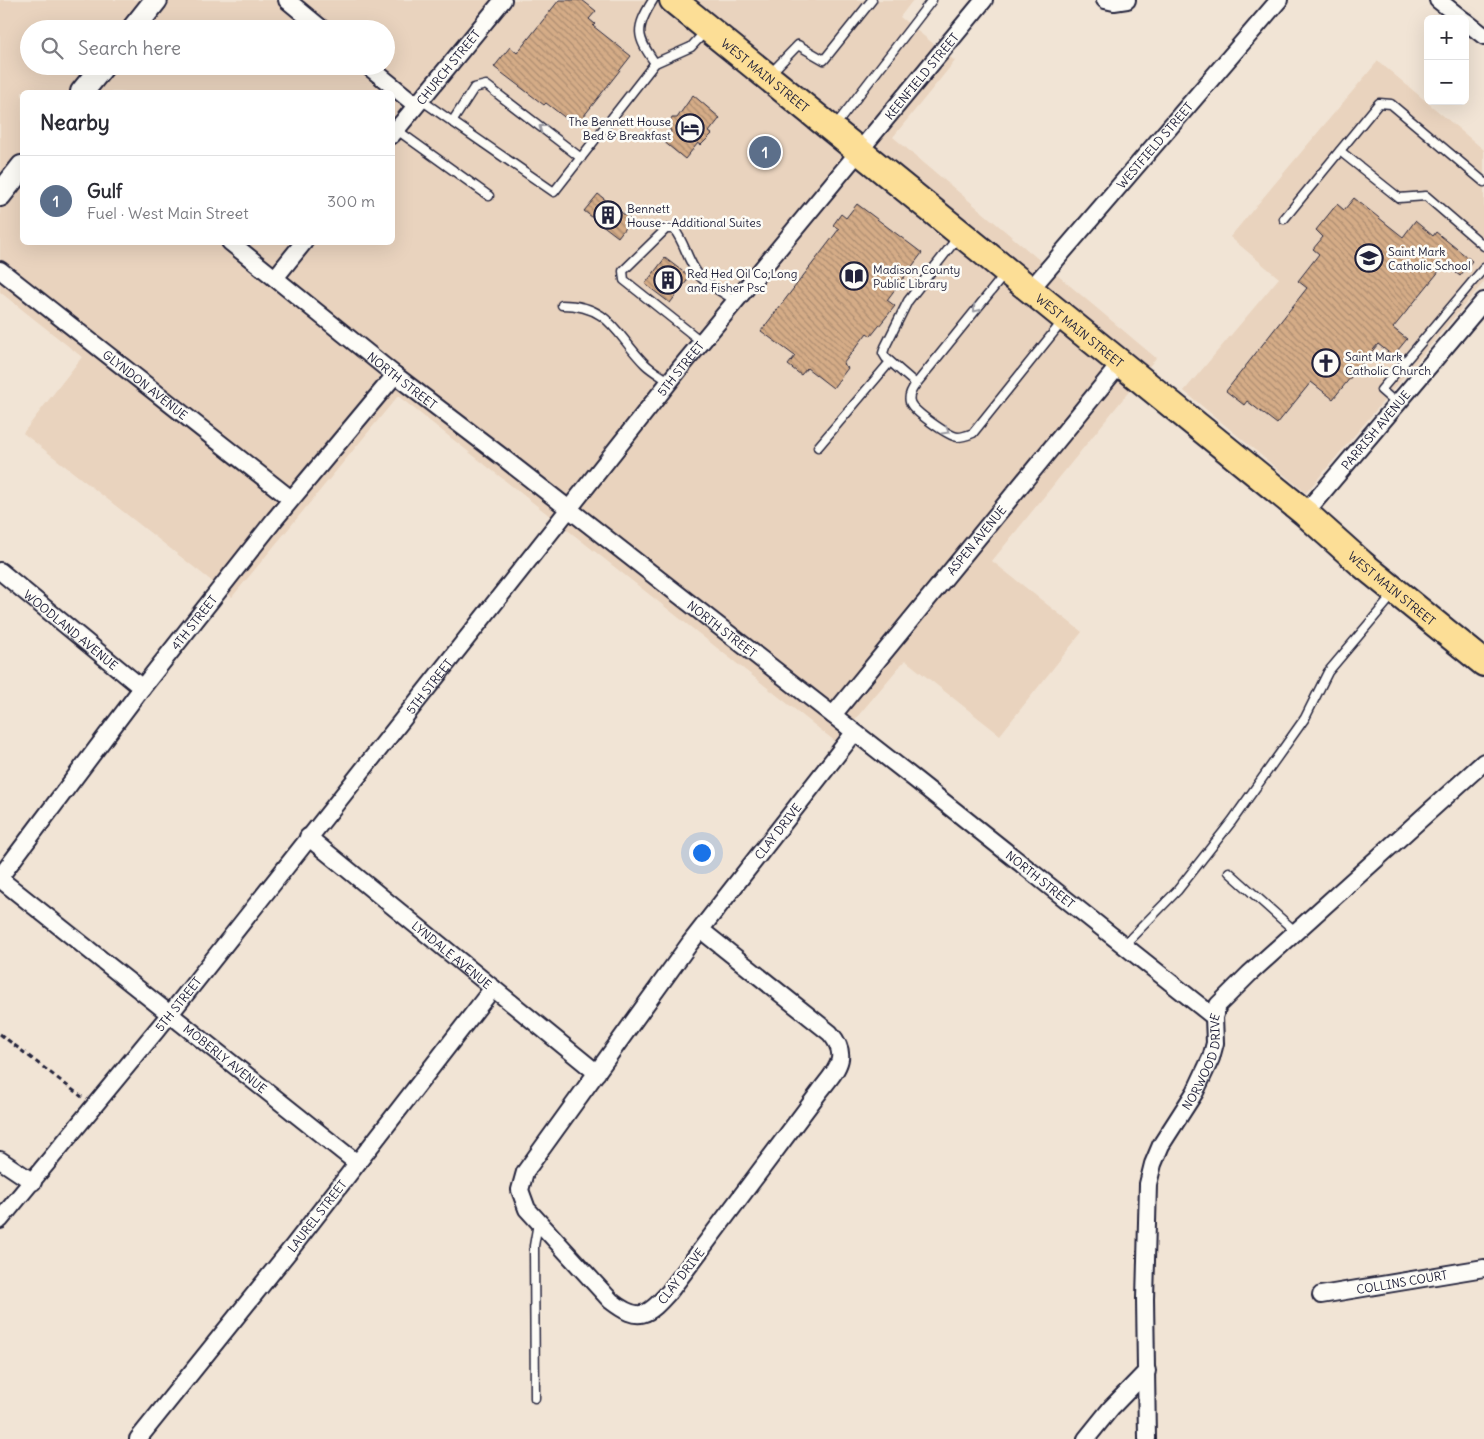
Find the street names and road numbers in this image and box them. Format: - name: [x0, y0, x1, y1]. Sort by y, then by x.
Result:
- street label: CHURCH STREET: [413, 27, 483, 107]
- street label: KEENFIELD STREET: [881, 30, 961, 122]
- street label: WEST MAIN STREET: [719, 35, 812, 115]
- street label: WESTFIELD STREET: [1113, 99, 1196, 191]
- street label: WEST MAIN STREET: [1033, 290, 1127, 370]
- street label: 5TH STREET: [654, 338, 707, 399]
- street label: GLYNDON AVENUE: [100, 346, 191, 422]
- street label: NORTH STREET: [365, 349, 440, 412]
- street label: PARRISH AVENUE: [1338, 387, 1413, 472]
- street label: ASPEN AVENUE: [943, 502, 1009, 578]
- street label: WEST MAIN STREET: [1345, 548, 1439, 628]
- street label: WOODLAND AVENUE: [21, 586, 121, 673]
- street label: 4TH STREET: [168, 592, 220, 653]
- street label: NORTH STREET: [685, 597, 760, 660]
- street label: 5TH STREET: [403, 656, 455, 716]
- street label: CLAY DRIVE: [751, 800, 804, 862]
- street label: NORTH STREET: [1003, 847, 1078, 911]
- street label: LYNDALE AVENUE: [409, 918, 495, 992]
- street label: 5TH STREET: [152, 973, 204, 1034]
- street label: NORWOOD DRIVE: [1178, 1011, 1223, 1112]
- street label: MOBERLY AVENUE: [181, 1021, 270, 1096]
- street label: LAUREL STREET: [284, 1177, 349, 1255]
- street label: CLAY DRIVE: [654, 1245, 708, 1307]
- street label: COLLINS COURT: [1355, 1267, 1448, 1297]

